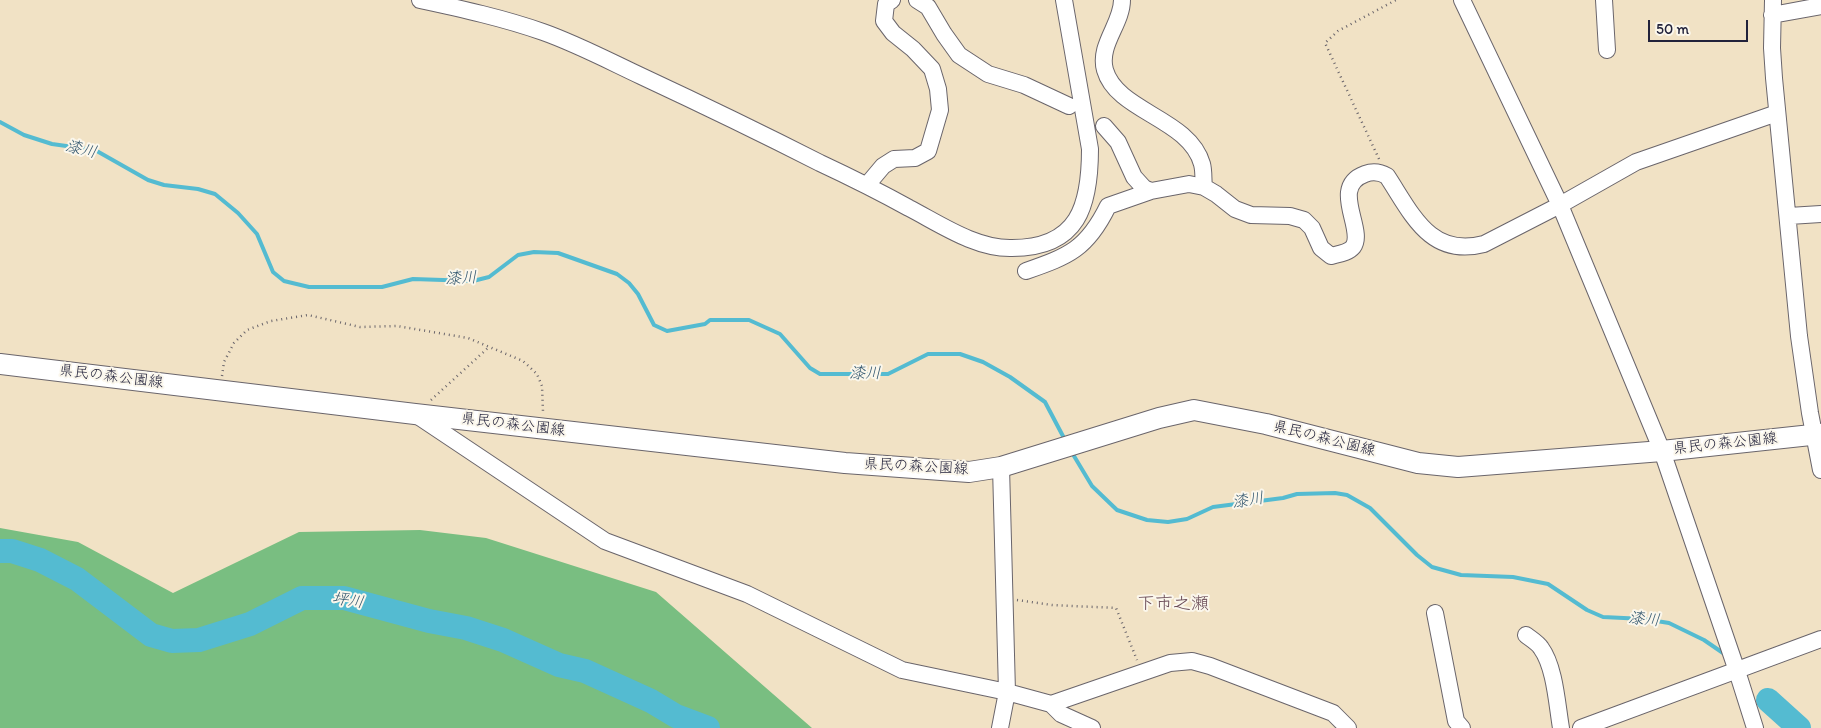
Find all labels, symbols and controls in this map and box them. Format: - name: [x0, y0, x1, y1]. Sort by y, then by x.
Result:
- scale bar: [1651, 10, 1751, 42]
- text: 50 m: [1656, 20, 1689, 38]
- water label: 漆川: [63, 137, 99, 163]
- water label: 漆川: [445, 269, 477, 289]
- street label: 県民の森公園線: [58, 362, 164, 392]
- water label: 漆川: [849, 364, 881, 384]
- street label: 県民の森公園線: [460, 410, 566, 440]
- street label: 県民の森公園線: [1271, 418, 1377, 460]
- street label: 県民の森公園線: [1672, 430, 1778, 458]
- street label: 県民の森公園線: [863, 455, 969, 479]
- water label: 漆川: [1231, 489, 1265, 513]
- water label: 坪川: [331, 589, 365, 613]
- district label: 下市之瀬: [1137, 593, 1209, 615]
- water label: 漆川: [1627, 609, 1661, 631]

